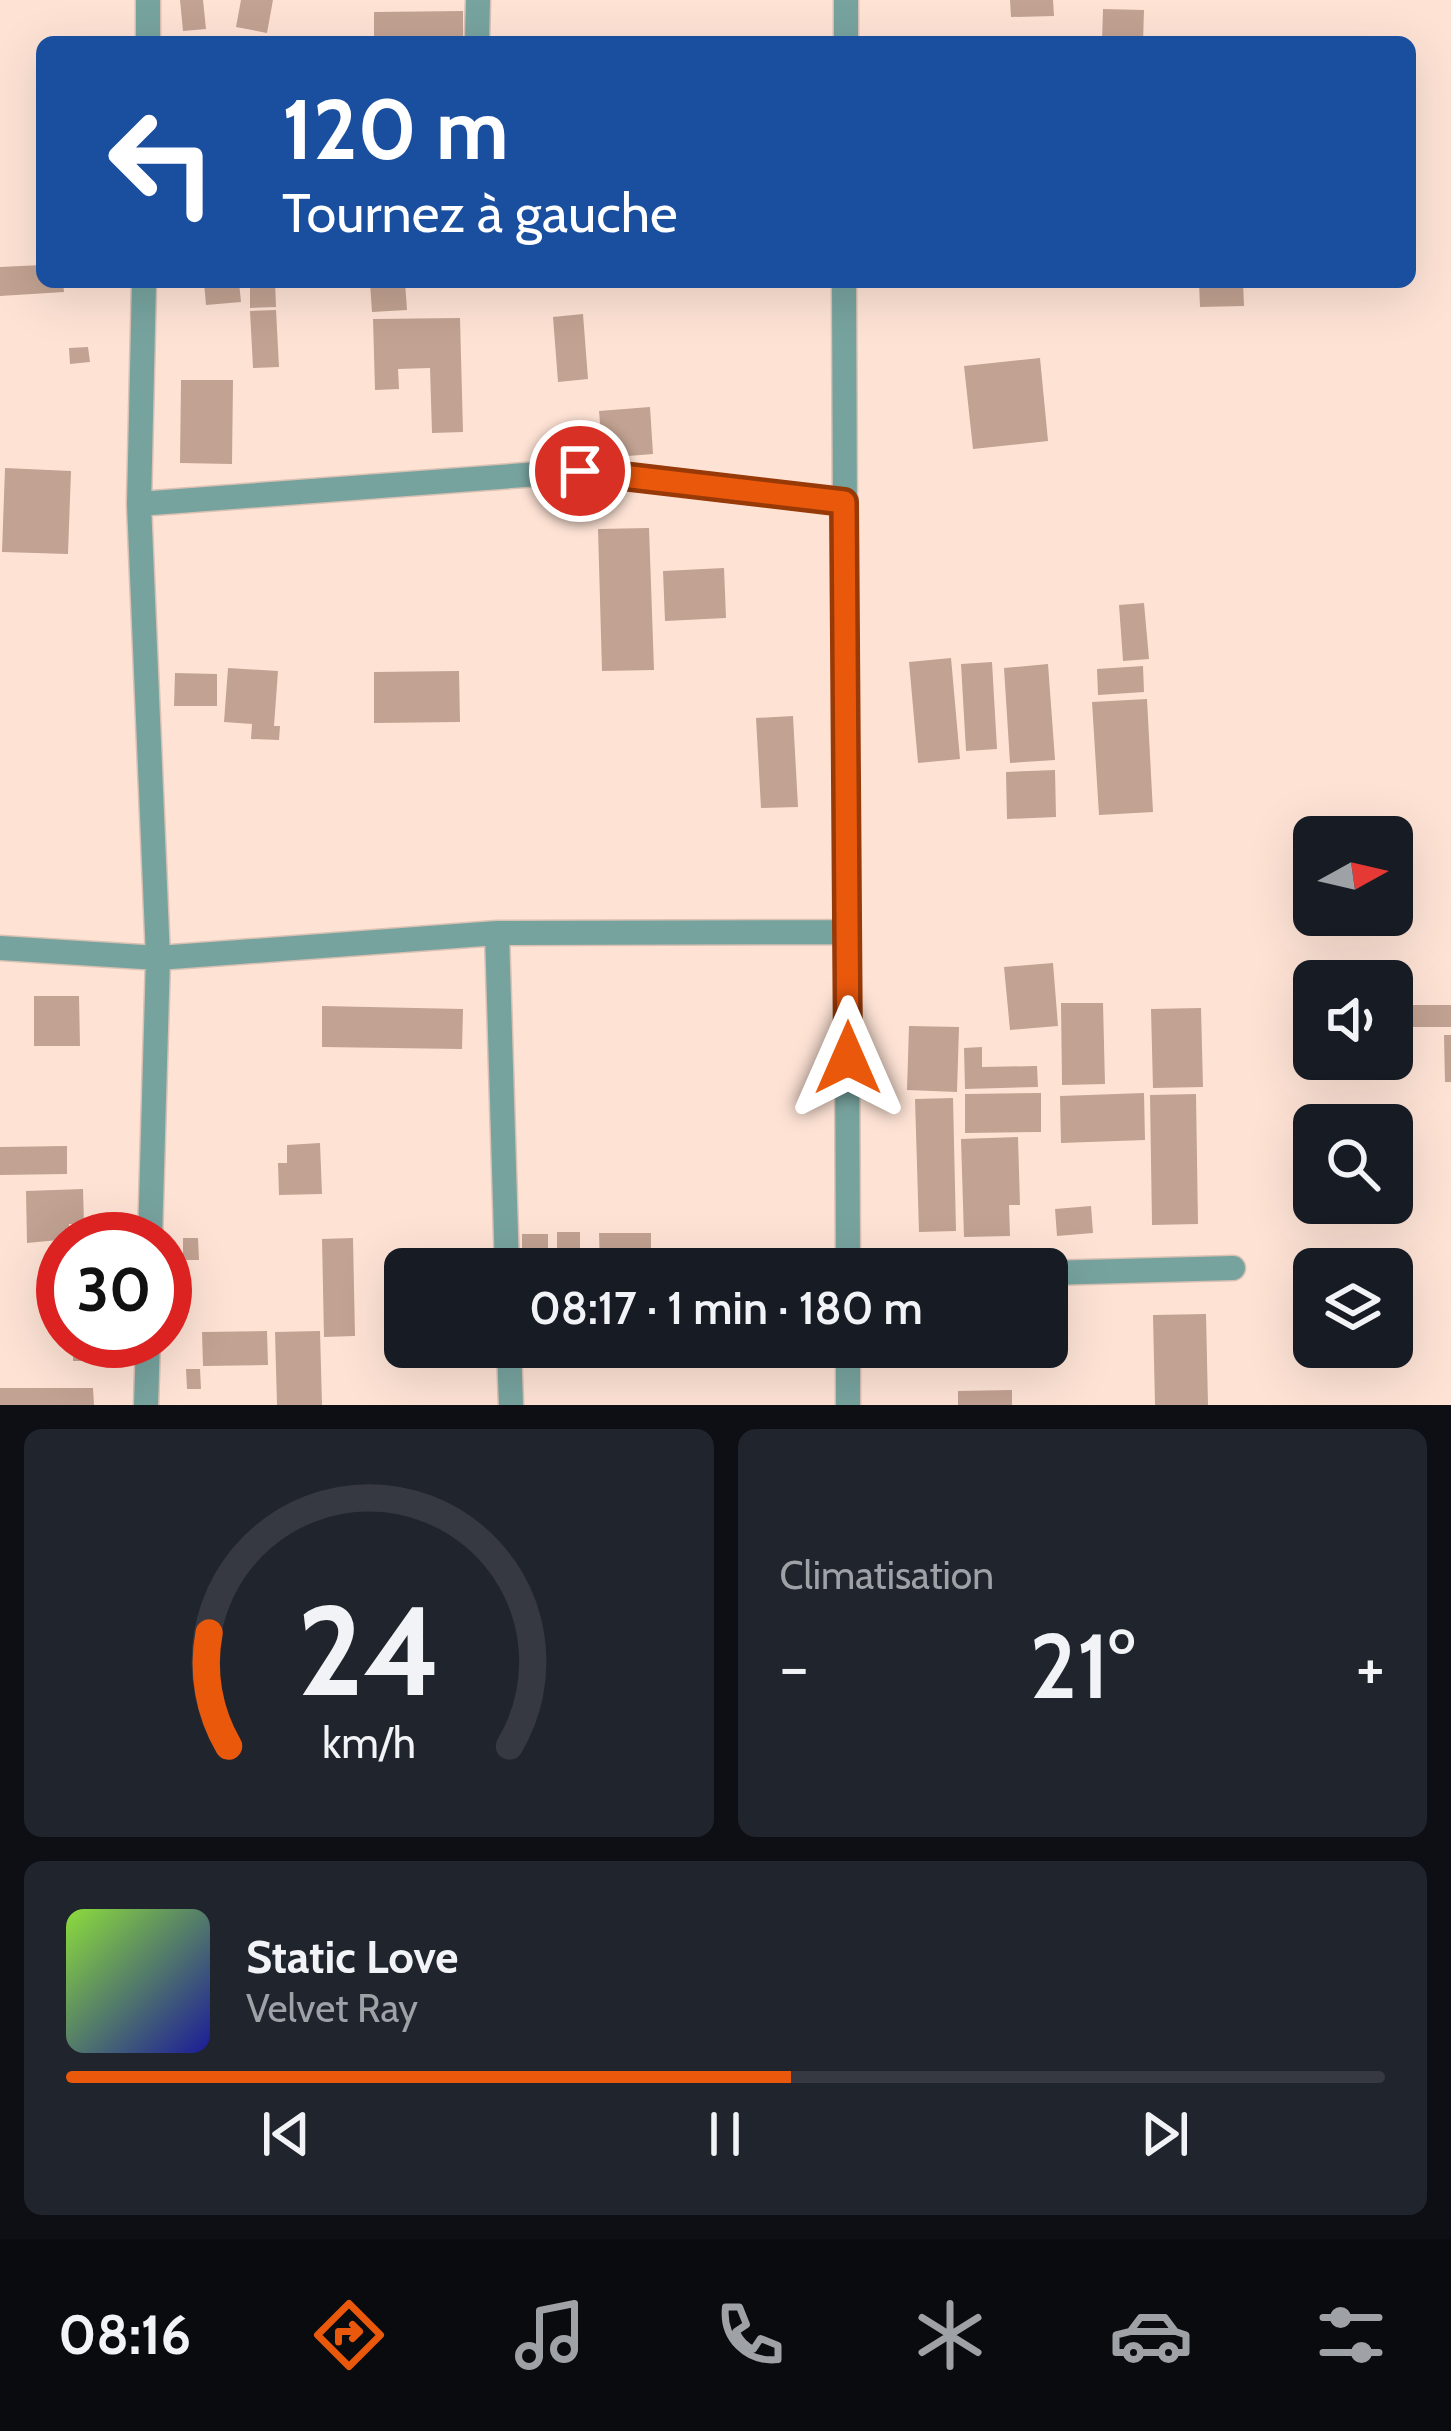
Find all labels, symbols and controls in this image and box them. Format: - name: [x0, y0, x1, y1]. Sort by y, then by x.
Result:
- text: 120 m: [282, 78, 509, 180]
- icon: left: [84, 84, 240, 240]
- text: Tournez à gauche: [282, 180, 678, 246]
- pin: [529, 420, 631, 522]
- icon: arrive: [547, 438, 613, 504]
- north arrow: [1293, 816, 1413, 936]
- map controls: [1293, 816, 1413, 1368]
- button: sound: [1293, 960, 1413, 1080]
- position arrow: [785, 995, 911, 1121]
- button: search: [1293, 1104, 1413, 1224]
- speed limit sign: 30: [36, 1212, 192, 1368]
- button: layers: [1293, 1248, 1413, 1368]
- text: 08:17 · 1 min · 180 m: [529, 1281, 923, 1335]
- text: Climatisation: [780, 1551, 994, 1599]
- text: 24: [297, 1575, 441, 1726]
- text: 21°: [1030, 1611, 1135, 1721]
- text: −: [780, 1626, 809, 1707]
- text: +: [1356, 1626, 1385, 1707]
- text: km/h: [322, 1717, 416, 1769]
- text: Static Love: [246, 1930, 459, 1984]
- text: Velvet Ray: [246, 1984, 418, 2032]
- icon: previous: [253, 2101, 319, 2167]
- icon: pause: [692, 2101, 758, 2167]
- icon: next: [1132, 2101, 1198, 2167]
- icon: directions: [307, 2293, 391, 2377]
- icon: music: [508, 2293, 592, 2377]
- icon: phone: [708, 2293, 792, 2377]
- icon: climate: [908, 2293, 992, 2377]
- icon: car: [1109, 2293, 1193, 2377]
- icon: filters: [1309, 2293, 1393, 2377]
- text: 08:16: [58, 2302, 191, 2368]

